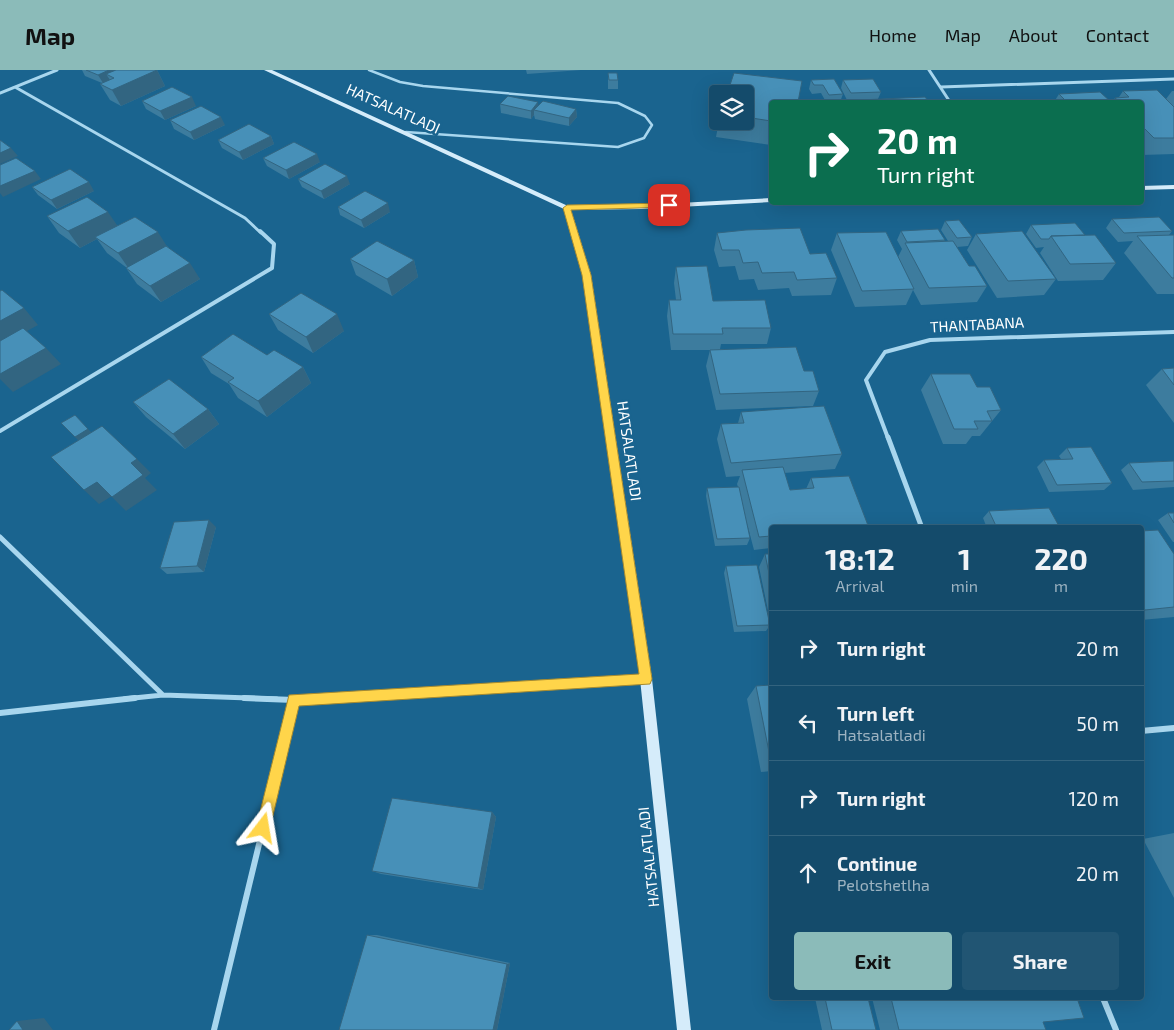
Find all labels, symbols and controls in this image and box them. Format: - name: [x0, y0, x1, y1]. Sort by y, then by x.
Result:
- text: Map: [25, 21, 75, 50]
- text: Home: [869, 24, 917, 46]
- text: Map: [945, 24, 981, 46]
- text: About: [1009, 24, 1058, 46]
- text: Contact: [1086, 24, 1149, 46]
- street label: HATSALATLADI: [344, 79, 443, 137]
- map controls: [709, 85, 754, 130]
- button: layers: [709, 85, 754, 130]
- text: 20 m: [877, 119, 958, 161]
- icon: right: [794, 120, 859, 185]
- text: Turn right: [877, 161, 975, 187]
- pin: [648, 184, 690, 226]
- icon: arrive: [655, 191, 683, 219]
- street label: THANTABANA: [929, 313, 1025, 335]
- street label: HATSALATLADI: [614, 400, 646, 502]
- text: 18:12: [825, 540, 895, 576]
- text: 1: [958, 540, 971, 576]
- text: 220: [1034, 540, 1088, 576]
- text: Arrival: [836, 576, 884, 595]
- text: min: [951, 576, 978, 595]
- text: m: [1054, 576, 1068, 595]
- icon: right: [794, 634, 822, 662]
- text: Turn right: [837, 637, 925, 660]
- text: 20 m: [1076, 637, 1119, 660]
- text: Turn left: [837, 702, 914, 725]
- icon: left: [794, 709, 822, 737]
- text: 50 m: [1076, 712, 1119, 735]
- text: Hatsalatladi: [837, 725, 926, 744]
- icon: right: [794, 784, 822, 812]
- text: Turn right: [837, 787, 925, 810]
- text: 120 m: [1068, 787, 1119, 810]
- position arrow: [236, 801, 288, 853]
- street label: HATSALATLADI: [634, 806, 662, 908]
- text: Continue: [837, 852, 917, 875]
- icon: ahead: [794, 859, 822, 887]
- text: 20 m: [1076, 862, 1119, 885]
- text: Pelotshetlha: [837, 875, 930, 894]
- button: Exit: [794, 932, 952, 990]
- button: Share: [962, 932, 1119, 990]

